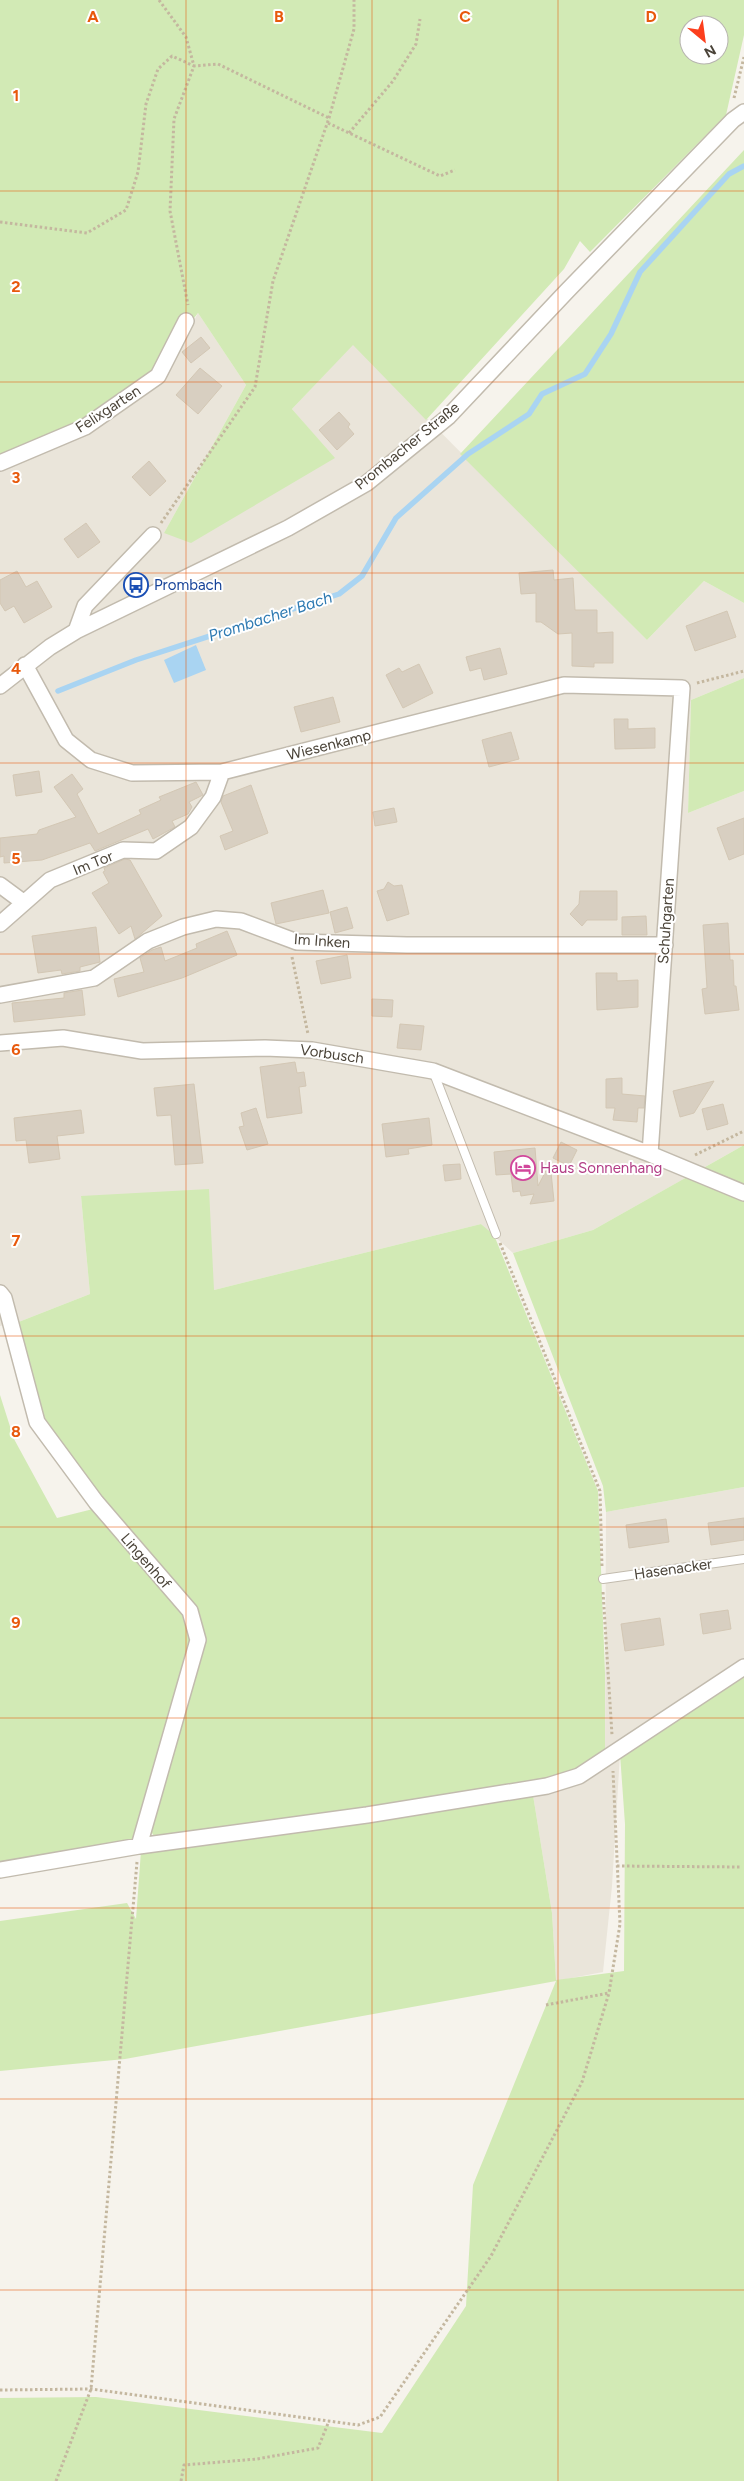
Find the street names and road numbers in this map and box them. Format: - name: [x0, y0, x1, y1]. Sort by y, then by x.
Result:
- street label: Felixgarten: [72, 381, 144, 437]
- street label: Prombacher Straße: [351, 398, 463, 494]
- street label: Wiesenkamp: [285, 726, 373, 764]
- street label: Im Tor: [70, 847, 116, 879]
- street label: Schuhgarten: [654, 877, 678, 965]
- street label: Im Inken: [293, 930, 351, 952]
- street label: Vorbusch: [299, 1041, 365, 1067]
- street label: Lingenhof: [117, 1530, 175, 1593]
- street label: Hasenacker: [633, 1555, 713, 1583]

